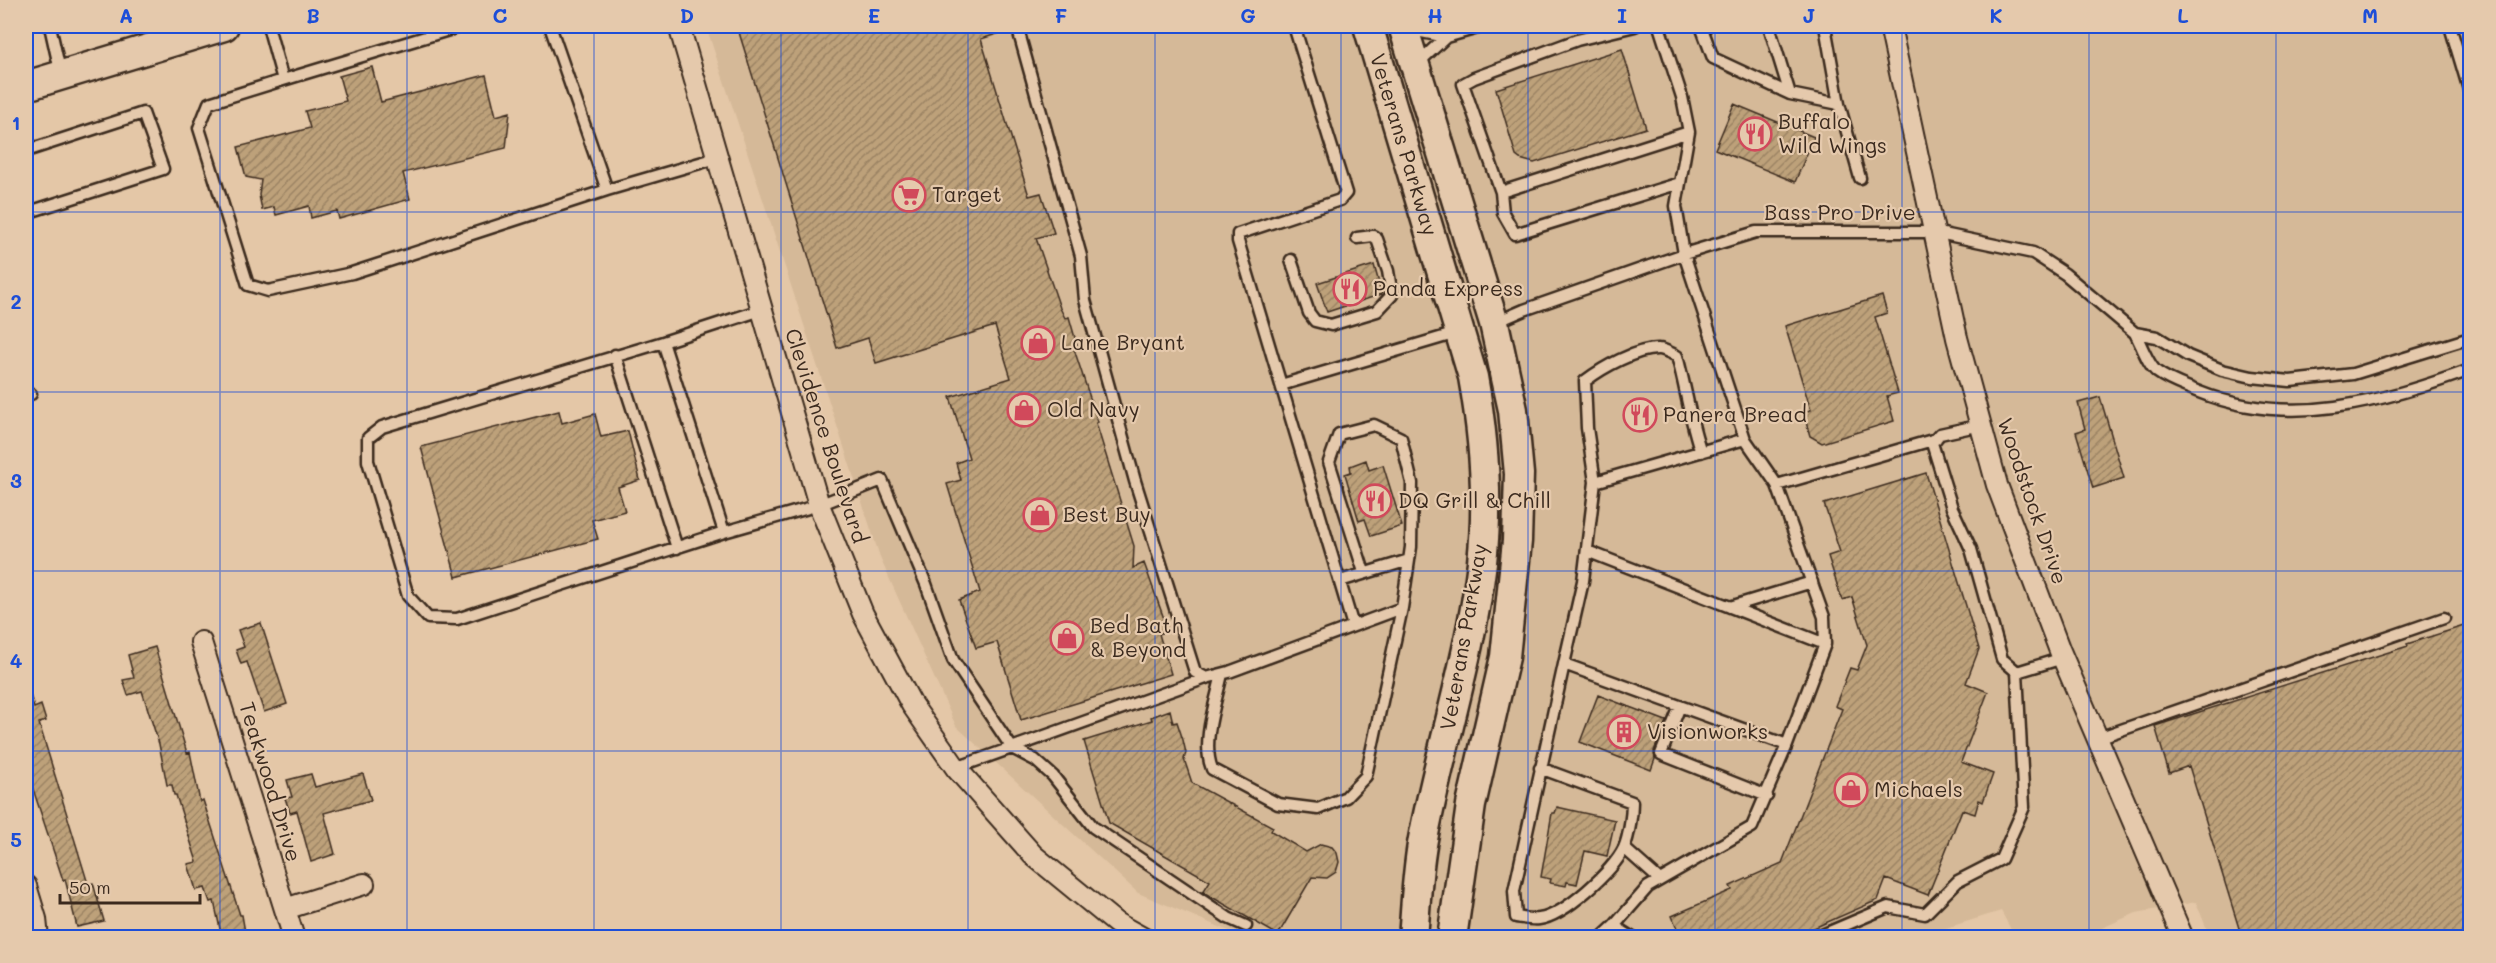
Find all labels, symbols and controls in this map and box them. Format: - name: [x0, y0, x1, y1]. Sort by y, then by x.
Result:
- text: A: [119, 2, 133, 28]
- text: B: [306, 2, 320, 28]
- text: C: [493, 2, 508, 28]
- text: D: [680, 2, 694, 28]
- text: E: [868, 2, 880, 28]
- text: F: [1055, 2, 1068, 28]
- text: G: [1240, 2, 1256, 28]
- text: H: [1427, 2, 1443, 28]
- text: I: [1617, 2, 1627, 28]
- text: J: [1802, 2, 1816, 28]
- text: K: [1989, 2, 2003, 28]
- text: L: [2177, 2, 2189, 28]
- text: M: [2362, 2, 2378, 28]
- street label: Veterans Parkway: [1365, 50, 1445, 239]
- place label: Buffalo Wild Wings: [1778, 107, 1887, 158]
- text: 1: [12, 109, 20, 135]
- restaurant icon: Buffalo Wild Wings: [1737, 116, 1773, 152]
- supermarket icon: Target: [891, 177, 927, 213]
- place label: Target: [932, 180, 1002, 207]
- street label: Bass Pro Drive: [1764, 198, 1916, 225]
- restaurant icon: Panda Express: [1332, 271, 1368, 307]
- place label: Panda Express: [1373, 274, 1523, 301]
- text: 2: [10, 288, 22, 314]
- street label: Clevidence Boulevard: [780, 325, 875, 546]
- shop icon: Lane Bryant: [1020, 325, 1056, 361]
- place label: Lane Bryant: [1061, 328, 1185, 355]
- shop icon: Old Navy: [1006, 392, 1042, 428]
- place label: Old Navy: [1047, 395, 1140, 422]
- restaurant icon: Panera Bread: [1622, 397, 1658, 433]
- place label: Panera Bread: [1663, 400, 1807, 427]
- street label: Woodstock Drive: [1992, 414, 2075, 587]
- text: 3: [10, 467, 22, 493]
- restaurant icon: DQ Grill & Chill: [1357, 483, 1393, 519]
- place label: DQ Grill & Chill: [1398, 486, 1551, 513]
- shop icon: Best Buy: [1022, 497, 1058, 533]
- place label: Best Buy: [1063, 500, 1151, 527]
- street label: Veterans Parkway: [1433, 541, 1492, 732]
- place label: Bed Bath & Beyond: [1090, 611, 1186, 662]
- shop icon: Bed Bath & Beyond: [1049, 620, 1085, 656]
- text: 4: [10, 647, 23, 673]
- street label: Teakwood Drive: [234, 698, 309, 865]
- building icon: Visionworks: [1606, 714, 1642, 750]
- place label: Visionworks: [1647, 717, 1768, 744]
- shop icon: Michaels: [1833, 772, 1869, 808]
- place label: Michaels: [1874, 775, 1963, 802]
- text: 5: [10, 826, 22, 852]
- scale bar: [60, 867, 200, 905]
- text: 50 m: [69, 875, 111, 899]

